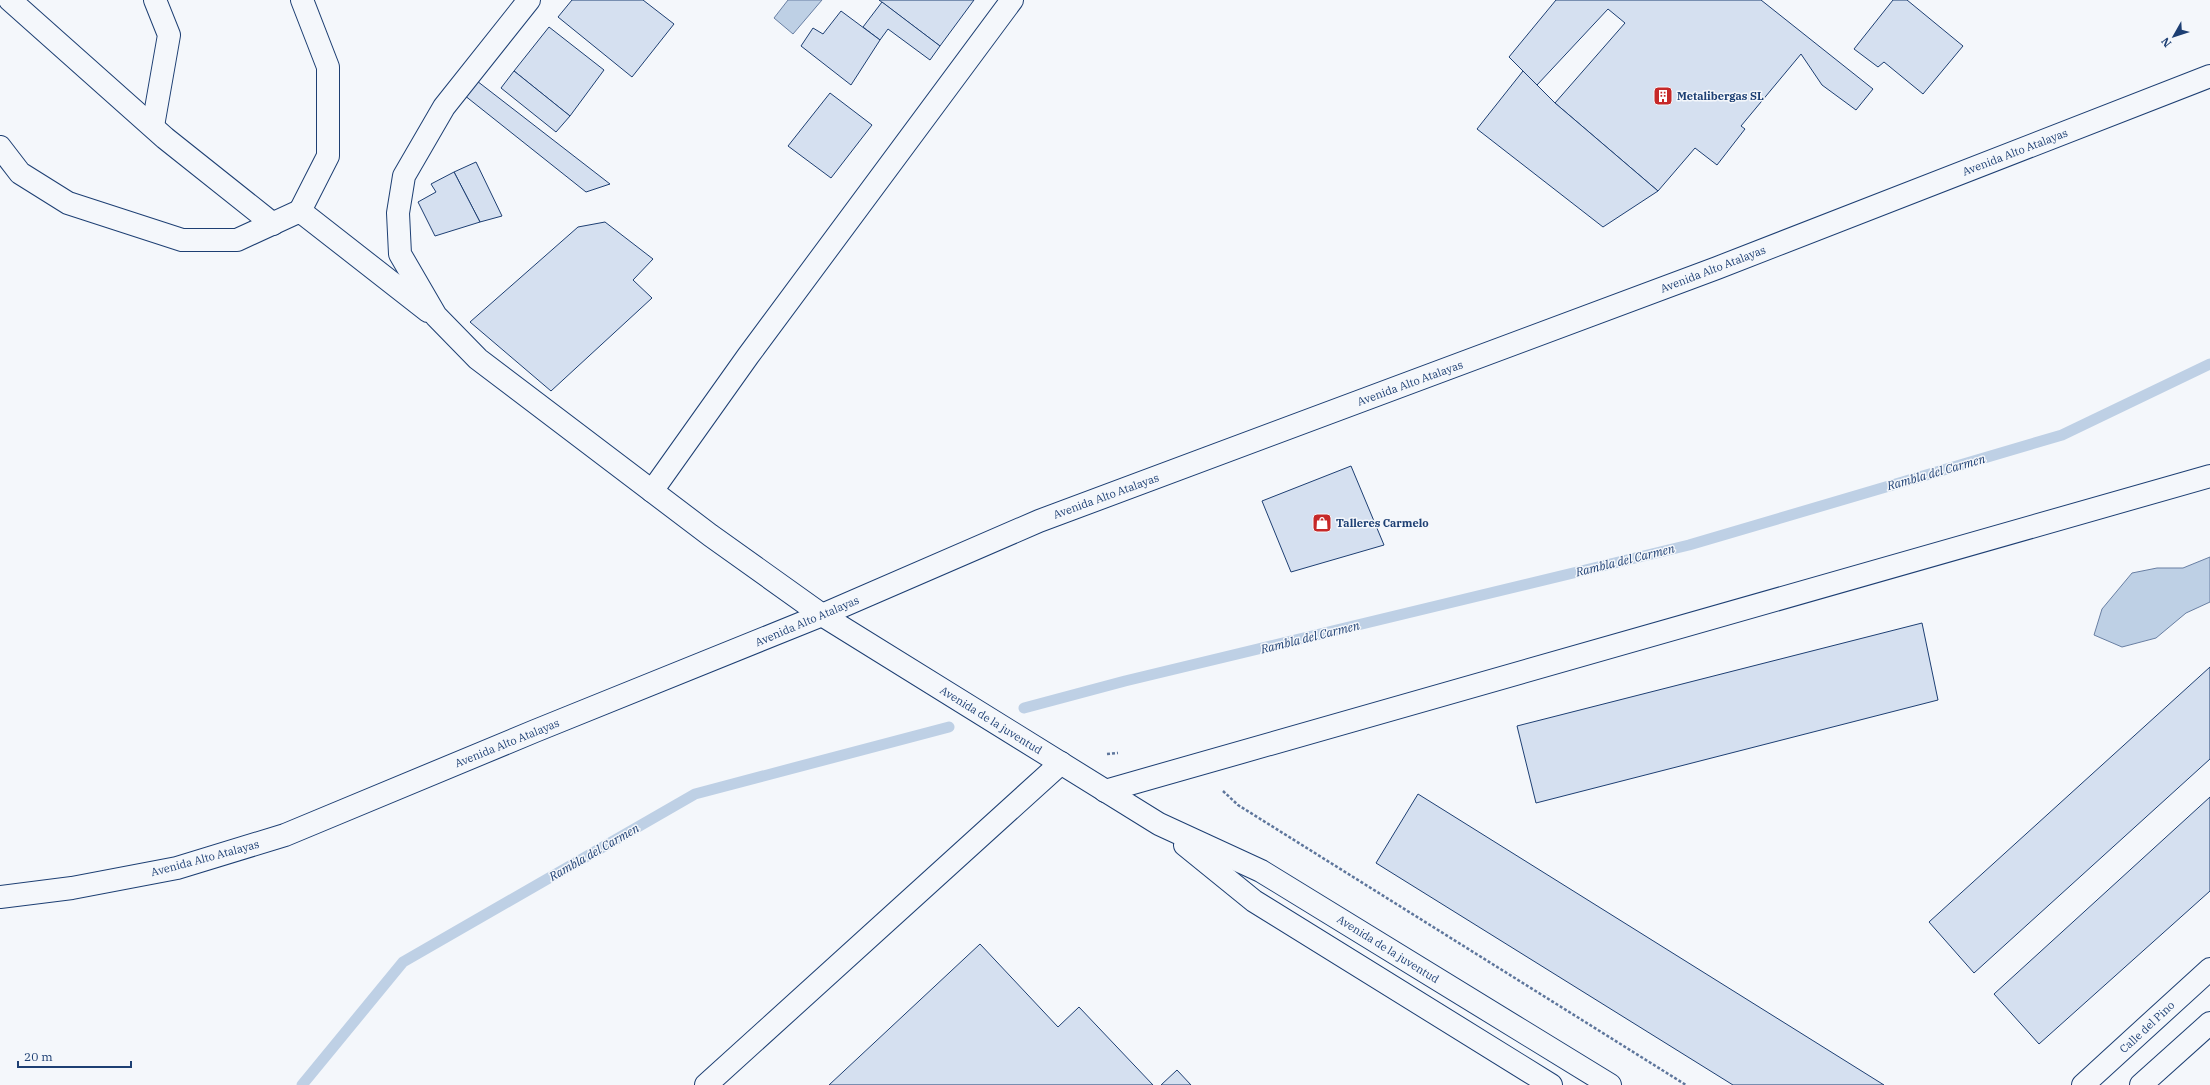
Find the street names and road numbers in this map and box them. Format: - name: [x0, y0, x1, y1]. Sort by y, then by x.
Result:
- street label: Avenida Alto Atalayas: [1960, 125, 2070, 179]
- street label: Avenida Alto Atalayas: [1658, 242, 1768, 296]
- street label: Avenida Alto Atalayas: [1355, 357, 1465, 409]
- street label: Avenida Alto Atalayas: [1051, 470, 1161, 522]
- street label: Avenida Alto Atalayas: [753, 593, 861, 649]
- street label: Avenida de la juventud: [937, 683, 1045, 757]
- street label: Avenida Alto Atalayas: [453, 716, 561, 770]
- street label: Avenida Alto Atalayas: [149, 837, 261, 879]
- street label: Avenida de la juventud: [1334, 912, 1442, 986]
- street label: Calle del Pino: [2117, 998, 2177, 1056]

